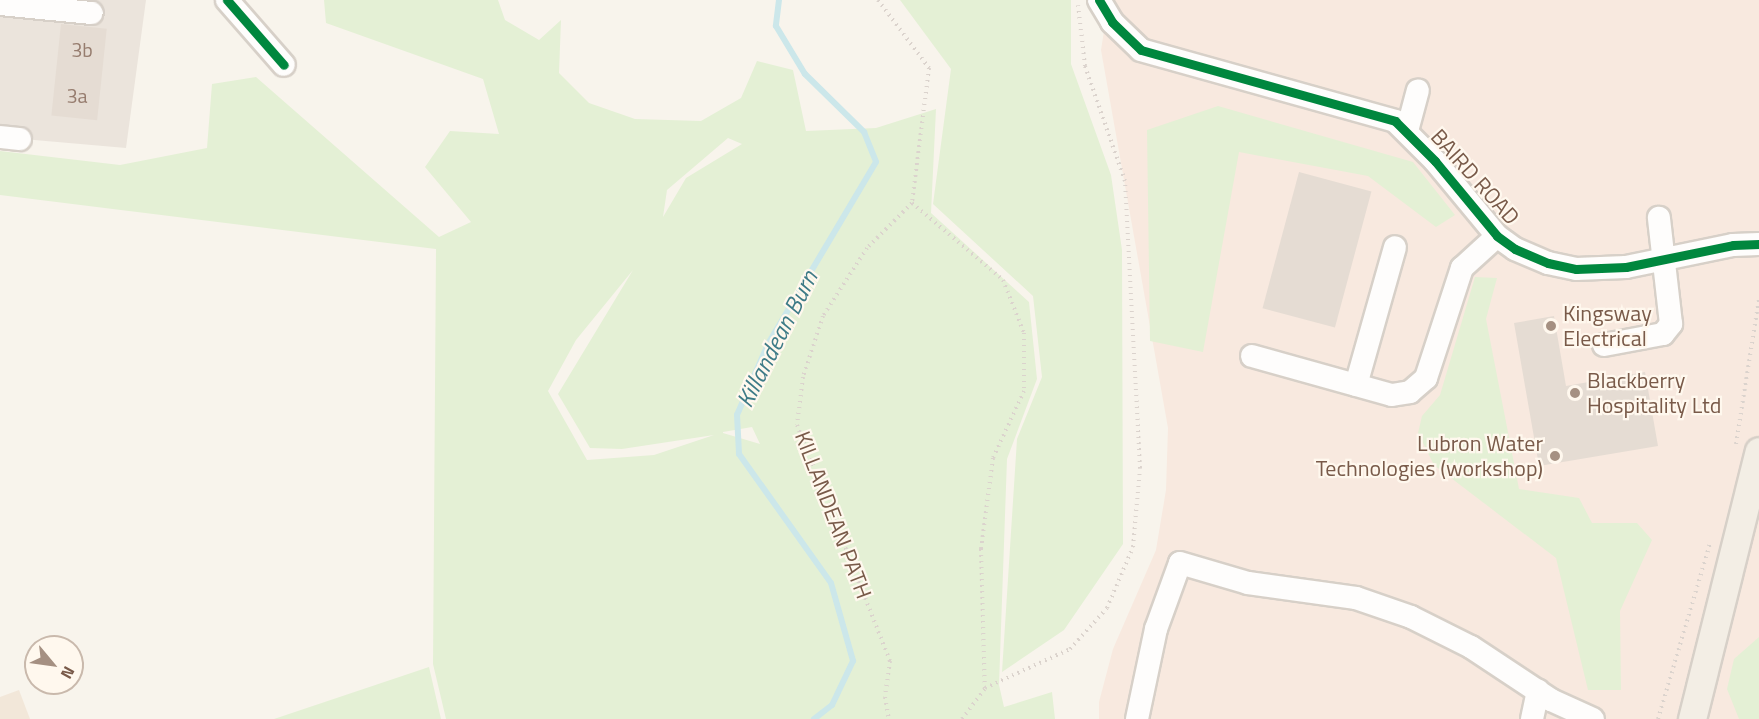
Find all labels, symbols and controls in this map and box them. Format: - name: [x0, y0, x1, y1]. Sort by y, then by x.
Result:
- house number: 3b: [71, 37, 93, 61]
- house number: 3a: [66, 83, 88, 107]
- street label: BAIRD ROAD: [1425, 124, 1525, 230]
- water label: Killandean Burn: [730, 266, 824, 412]
- place label: Kingsway Electrical: [1563, 300, 1652, 352]
- marker: Kingsway Electrical: [1544, 319, 1558, 333]
- place label: Blackberry Hospitality Ltd: [1587, 367, 1721, 418]
- marker: Blackberry Hospitality Ltd: [1568, 386, 1582, 400]
- street label: KILLANDEAN PATH: [789, 428, 877, 602]
- place label: Lubron Water Technologies (workshop): [1316, 430, 1543, 482]
- marker: Lubron Water Technologies (workshop): [1548, 449, 1562, 463]
- north arrow: [24, 635, 84, 695]
- text: N: [55, 662, 81, 683]

